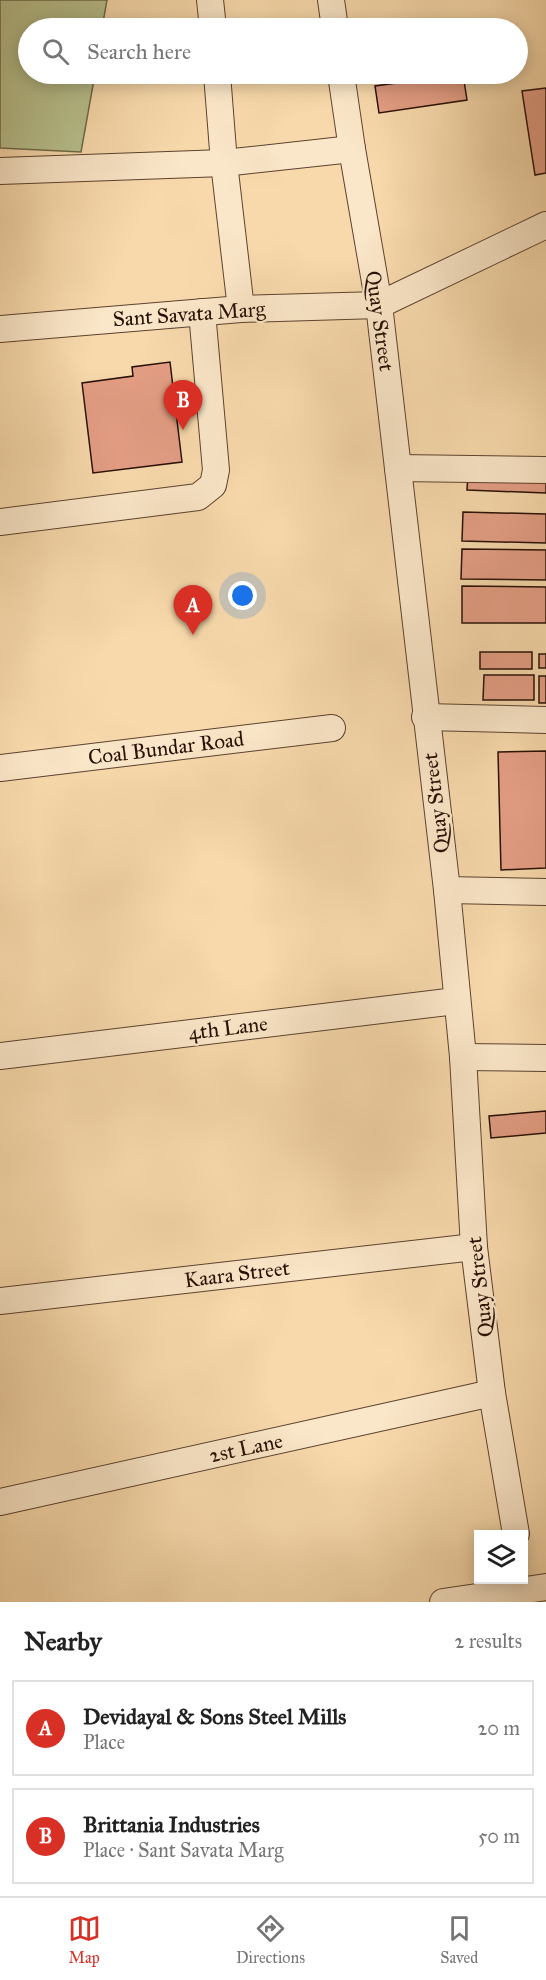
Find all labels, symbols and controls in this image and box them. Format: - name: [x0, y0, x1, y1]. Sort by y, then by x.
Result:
- search box: [18, 18, 528, 84]
- icon: search: [39, 35, 72, 68]
- text: Search here: [87, 38, 191, 65]
- street label: Quay Street: [360, 269, 400, 373]
- street label: Sant Savata Marg: [112, 296, 266, 332]
- pin: B: [164, 380, 202, 430]
- your location: [228, 581, 257, 610]
- pin: A: [174, 586, 212, 635]
- street label: Coal Bundar Road: [86, 725, 246, 770]
- street label: Quay Street: [417, 751, 455, 855]
- street label: 4th Lane: [187, 1010, 269, 1046]
- street label: Quay Street: [461, 1235, 499, 1339]
- street label: Kaara Street: [183, 1255, 292, 1293]
- street label: 2st Lane: [207, 1427, 285, 1468]
- map controls: [474, 1530, 528, 1584]
- button: layers: [474, 1530, 528, 1584]
- text: Nearby: [24, 1625, 102, 1657]
- text: 2 results: [454, 1629, 522, 1653]
- text: Devidayal & Sons Steel Mills: [83, 1703, 346, 1730]
- text: A: [39, 1716, 52, 1740]
- text: 20 m: [477, 1716, 520, 1740]
- text: Place: [83, 1730, 125, 1754]
- text: Brittania Industries: [83, 1811, 260, 1838]
- text: B: [39, 1824, 52, 1848]
- text: 50 m: [478, 1824, 520, 1848]
- text: Place · Sant Savata Marg: [83, 1838, 284, 1862]
- tab: Map: [68, 1912, 101, 1967]
- tab: Directions: [236, 1912, 305, 1967]
- tab: Saved: [440, 1912, 478, 1967]

